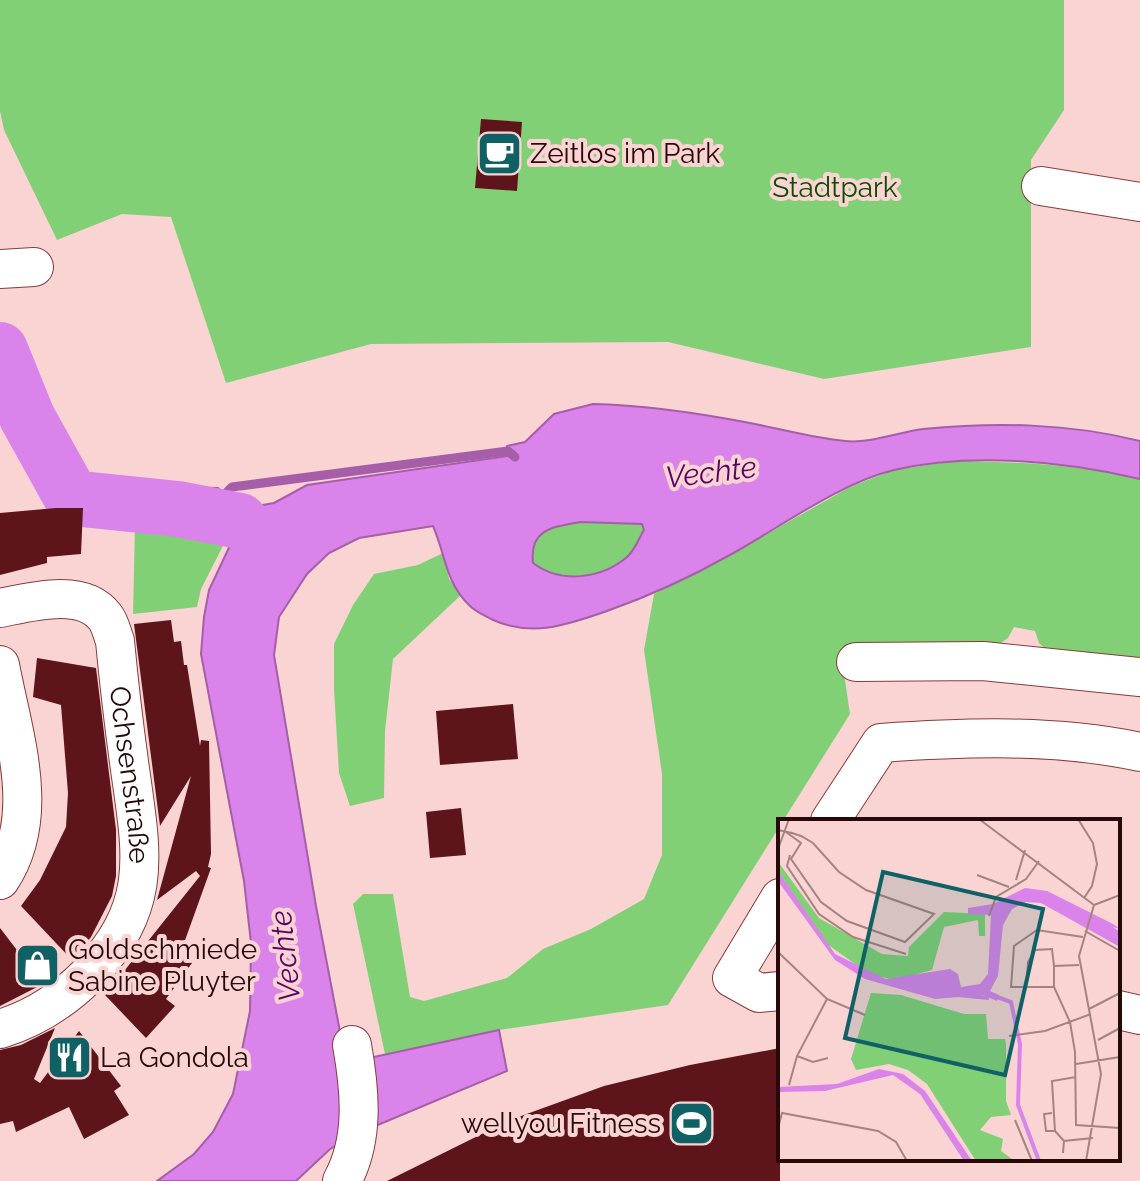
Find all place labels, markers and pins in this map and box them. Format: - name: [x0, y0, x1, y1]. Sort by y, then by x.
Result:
- cafe icon: Zeitlos im Park: [475, 129, 523, 177]
- place label: Zeitlos im Park: [530, 137, 720, 170]
- place label: Goldschmiede Sabine Pluyter: [68, 933, 257, 998]
- shop icon: Goldschmiede Sabine Pluyter: [13, 941, 61, 989]
- restaurant icon: La Gondola: [45, 1033, 93, 1081]
- place label: La Gondola: [100, 1041, 249, 1074]
- sports icon: wellyou Fitness: [668, 1099, 716, 1147]
- place label: wellyou Fitness: [461, 1107, 661, 1140]

